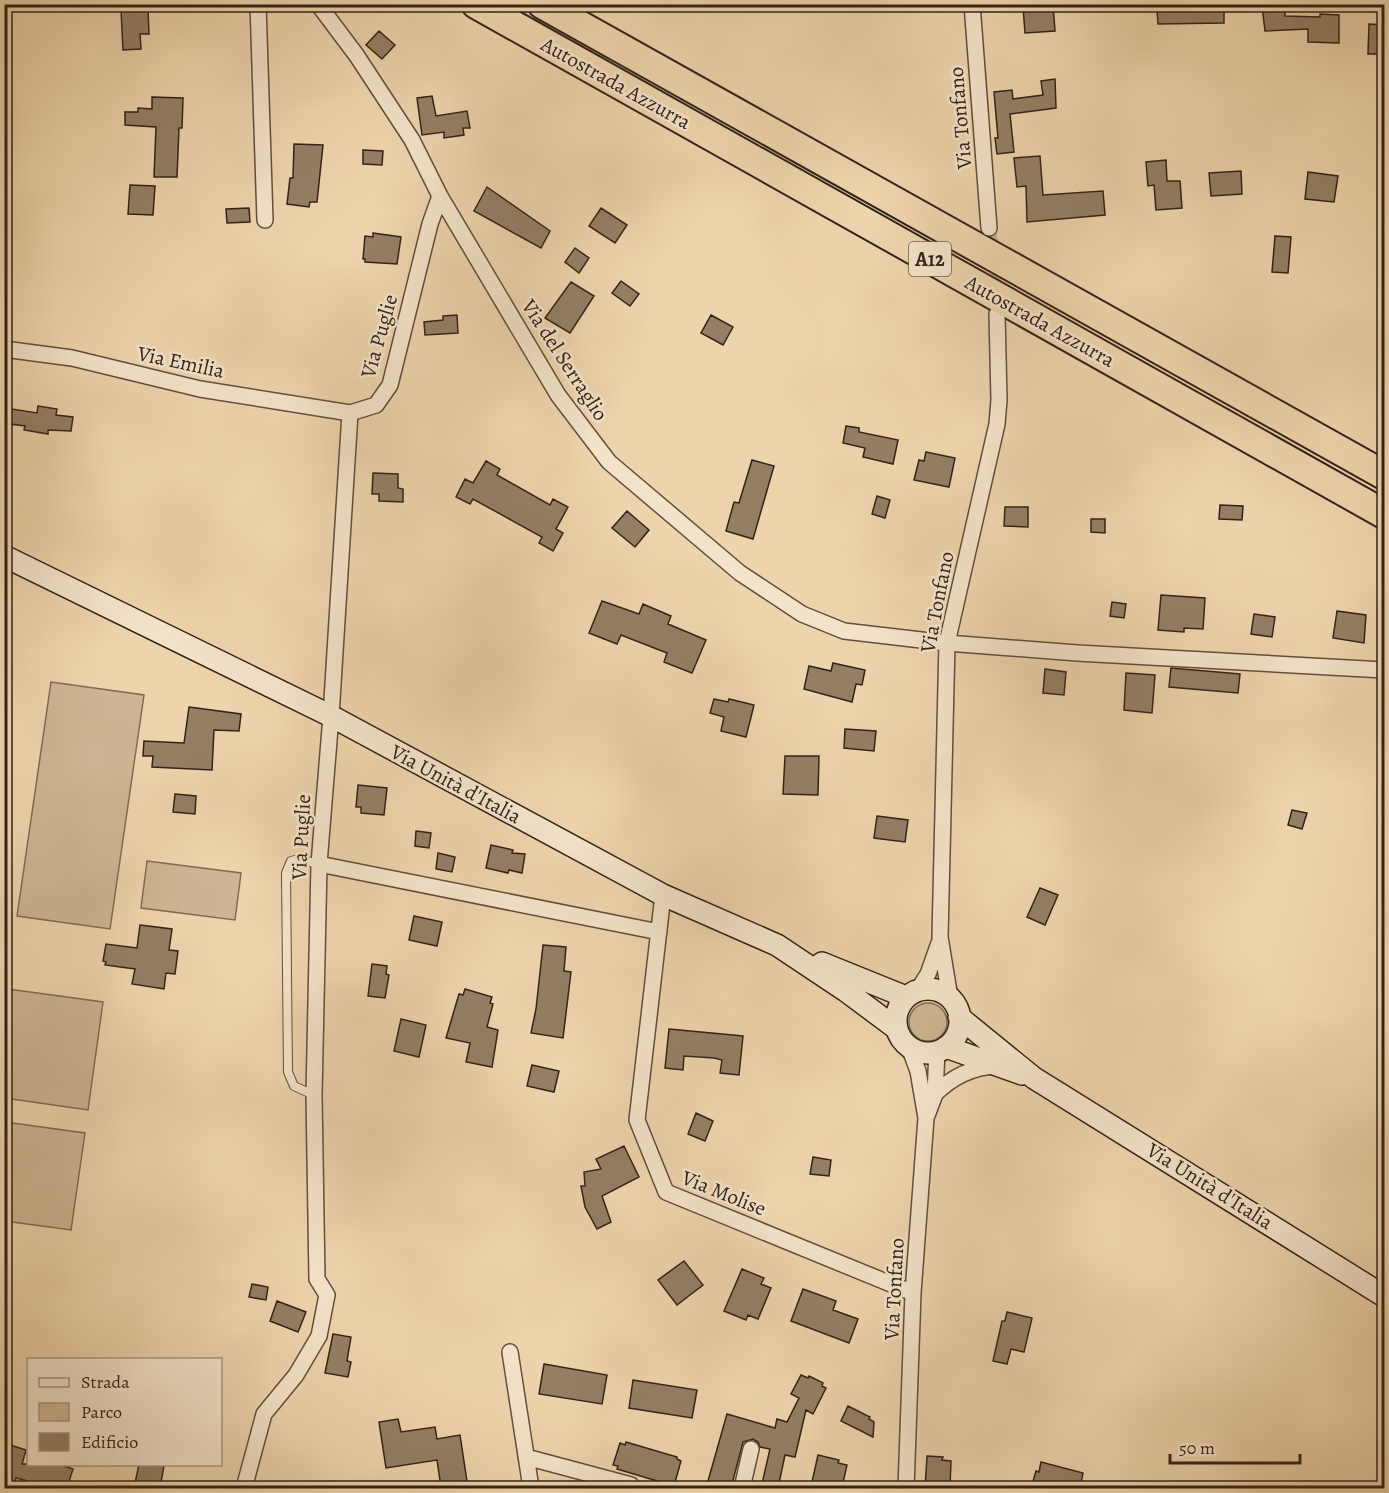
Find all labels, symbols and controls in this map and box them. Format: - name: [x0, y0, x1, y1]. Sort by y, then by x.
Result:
- street label: Autostrada Azzurra: [535, 30, 696, 136]
- street label: Via Tonfano: [942, 66, 978, 171]
- road number: A12: [909, 242, 951, 276]
- street label: Autostrada Azzurra: [959, 268, 1120, 374]
- street label: Via Puglie: [353, 291, 404, 382]
- street label: Via del Serraglio: [515, 293, 615, 426]
- street label: Via Emilia: [134, 339, 227, 385]
- street label: Via Tonfano: [913, 549, 961, 656]
- street label: Via Unità d'Italia: [385, 737, 526, 830]
- street label: Via Puglie: [285, 793, 317, 882]
- street label: Via Unità d'Italia: [1141, 1135, 1279, 1236]
- street label: Via Molise: [677, 1163, 770, 1223]
- street label: Via Tonfano: [877, 1237, 911, 1342]
- legend: [27, 1358, 222, 1466]
- text: Strada: [81, 1370, 130, 1394]
- text: Parco: [81, 1400, 122, 1424]
- scale bar: [1170, 1427, 1300, 1465]
- text: Edificio: [81, 1430, 138, 1454]
- text: 50 m: [1179, 1436, 1215, 1460]

